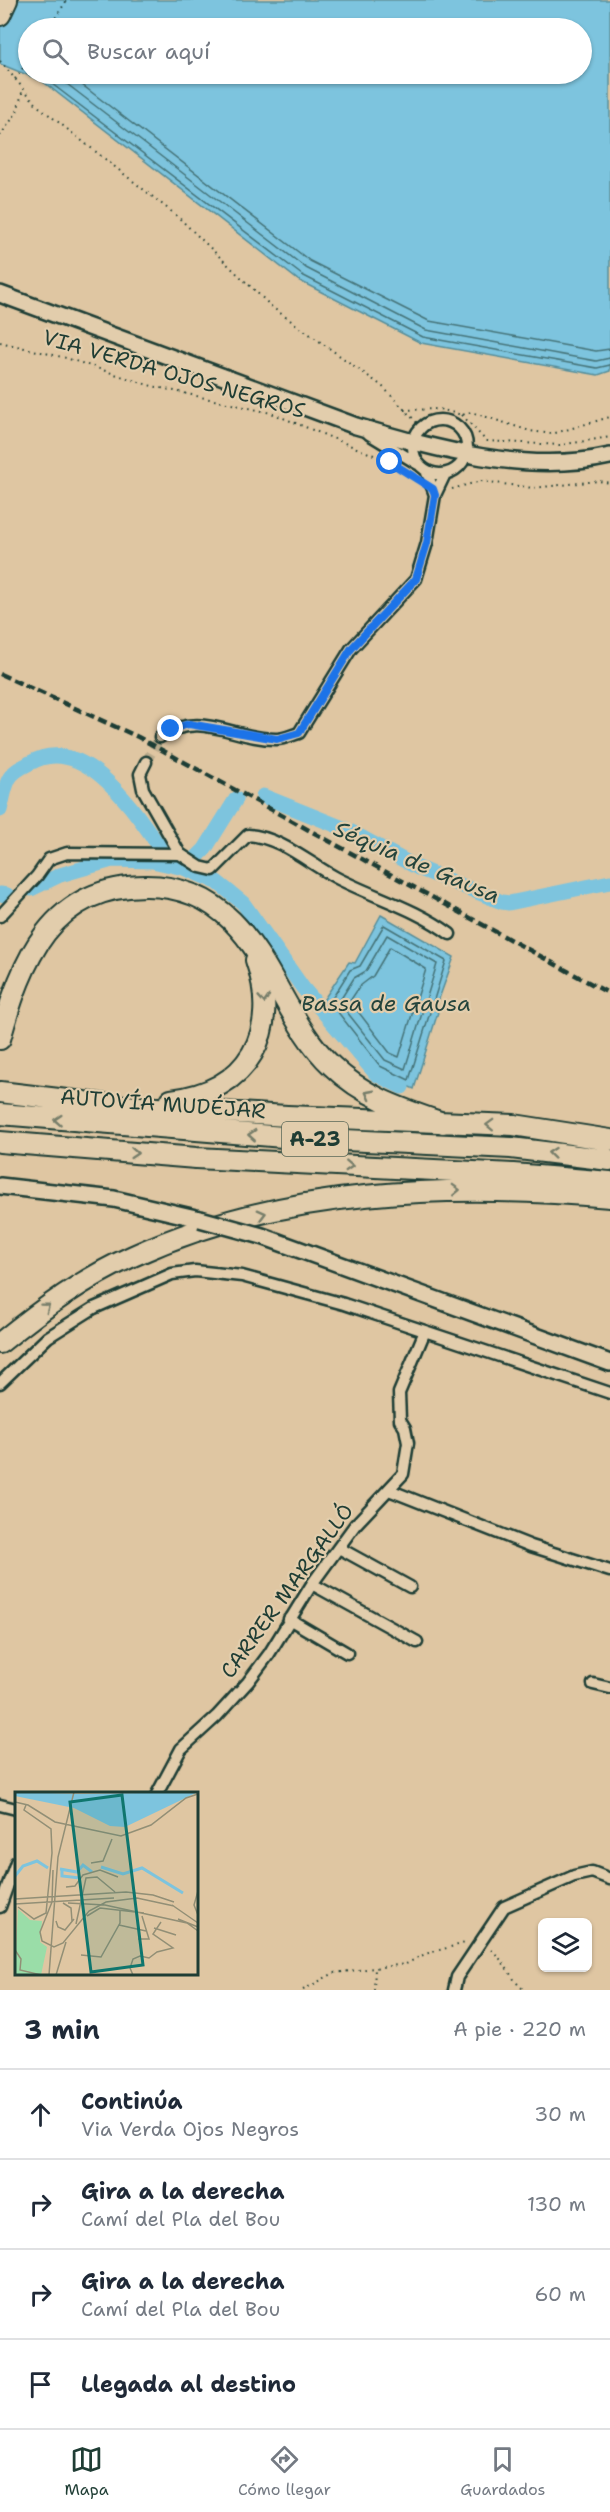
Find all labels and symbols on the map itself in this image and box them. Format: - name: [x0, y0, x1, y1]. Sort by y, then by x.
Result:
- street label: VIA VERDA OJOS NEGROS: [39, 323, 309, 425]
- route start: [376, 448, 402, 474]
- route end: [157, 715, 183, 741]
- water label: Séquia de Gausa: [330, 814, 504, 910]
- water label: Bassa de Gausa: [301, 989, 471, 1018]
- one-way arrow: [257, 995, 270, 1004]
- street label: AUTOVÍA MUDÉJAR: [59, 1082, 267, 1125]
- one-way arrow: [365, 1090, 376, 1102]
- one-way arrow: [54, 1114, 63, 1127]
- one-way arrow: [485, 1118, 494, 1131]
- road number: A-23: [282, 1122, 348, 1156]
- one-way arrow: [248, 1129, 257, 1142]
- one-way arrow: [129, 1146, 138, 1159]
- one-way arrow: [547, 1147, 556, 1160]
- one-way arrow: [345, 1159, 354, 1172]
- one-way arrow: [451, 1184, 460, 1196]
- one-way arrow: [257, 1209, 267, 1222]
- one-way arrow: [40, 1303, 51, 1314]
- street label: CARRER MARGALLÓ: [213, 1498, 360, 1684]
- inset map: [15, 1792, 198, 1975]

